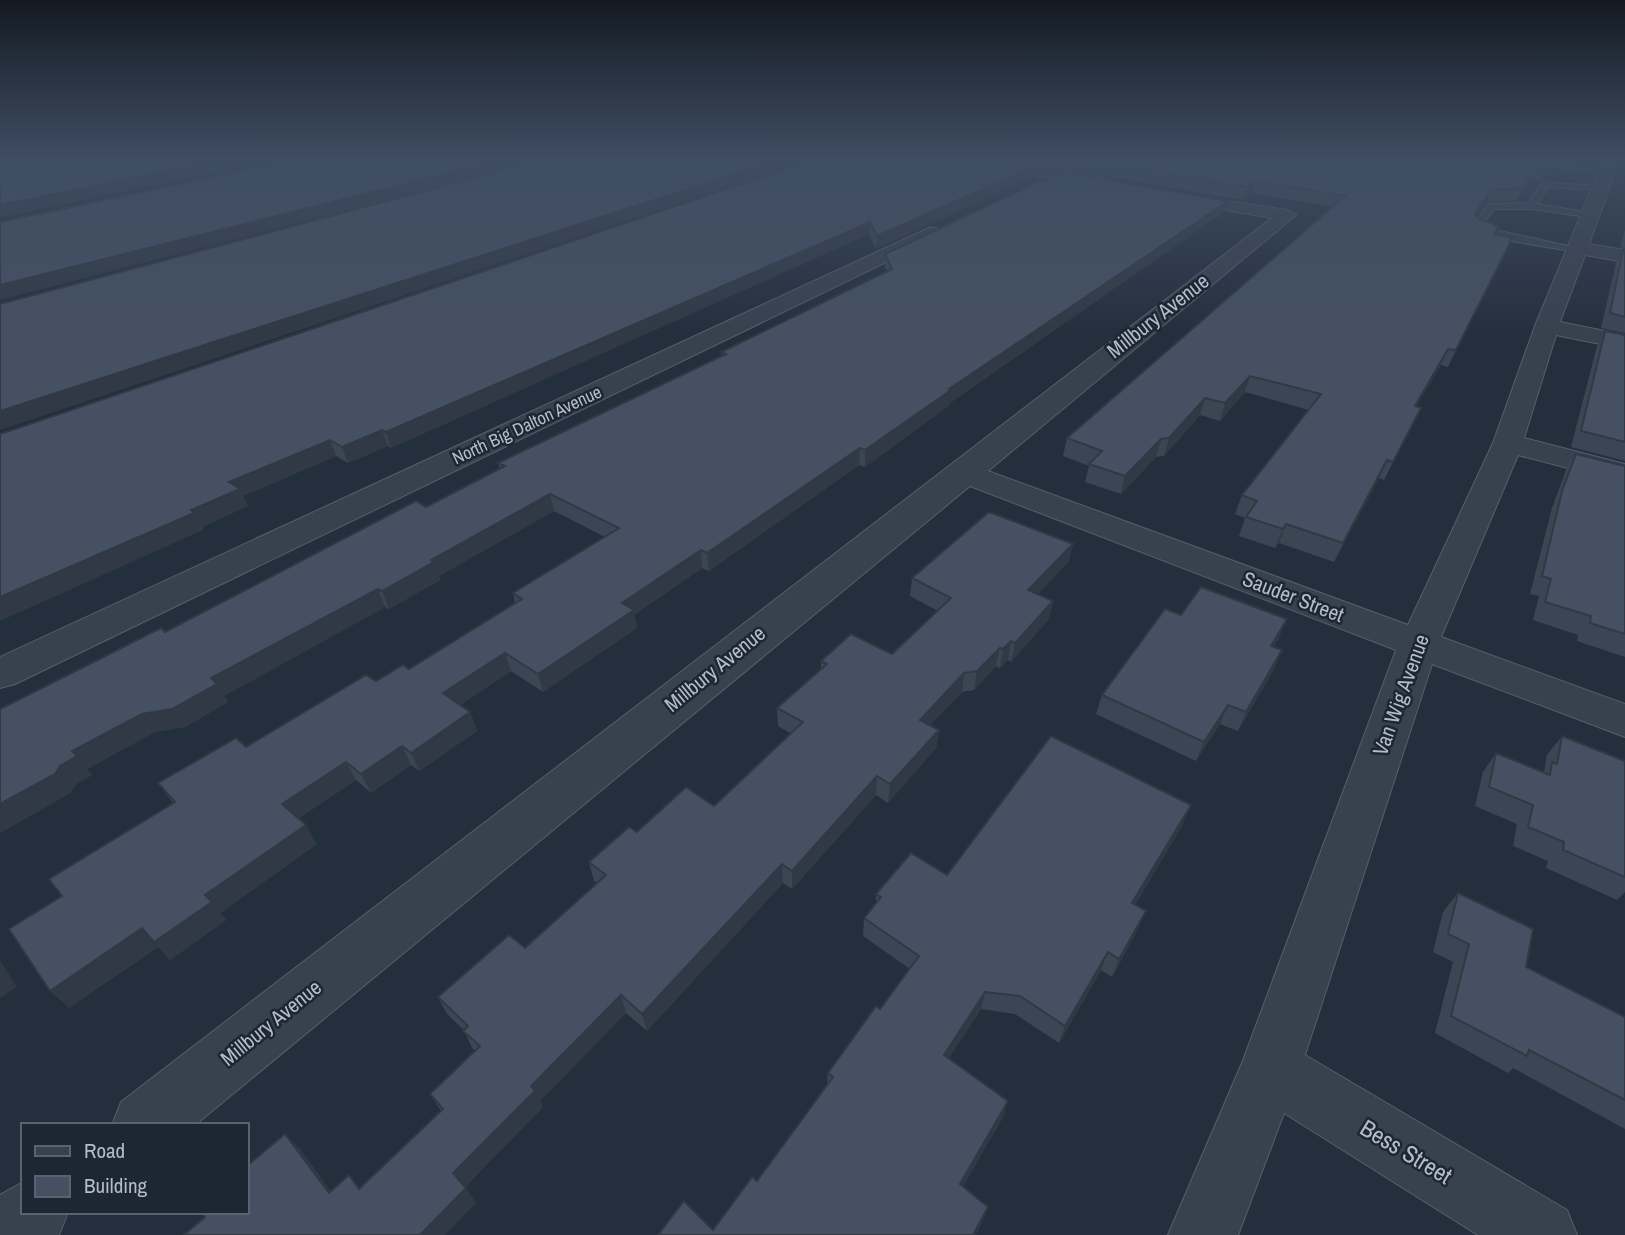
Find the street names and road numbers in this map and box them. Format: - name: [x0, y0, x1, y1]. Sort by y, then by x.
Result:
- street label: Millbury Avenue: [1101, 267, 1215, 365]
- street label: North Big Dalton Avenue: [448, 379, 606, 470]
- street label: Sauder Street: [1238, 564, 1348, 629]
- street label: Millbury Avenue: [658, 619, 771, 718]
- street label: Van Wig Avenue: [1365, 630, 1436, 759]
- street label: Millbury Avenue: [214, 973, 327, 1072]
- street label: Bess Street: [1355, 1111, 1459, 1191]

